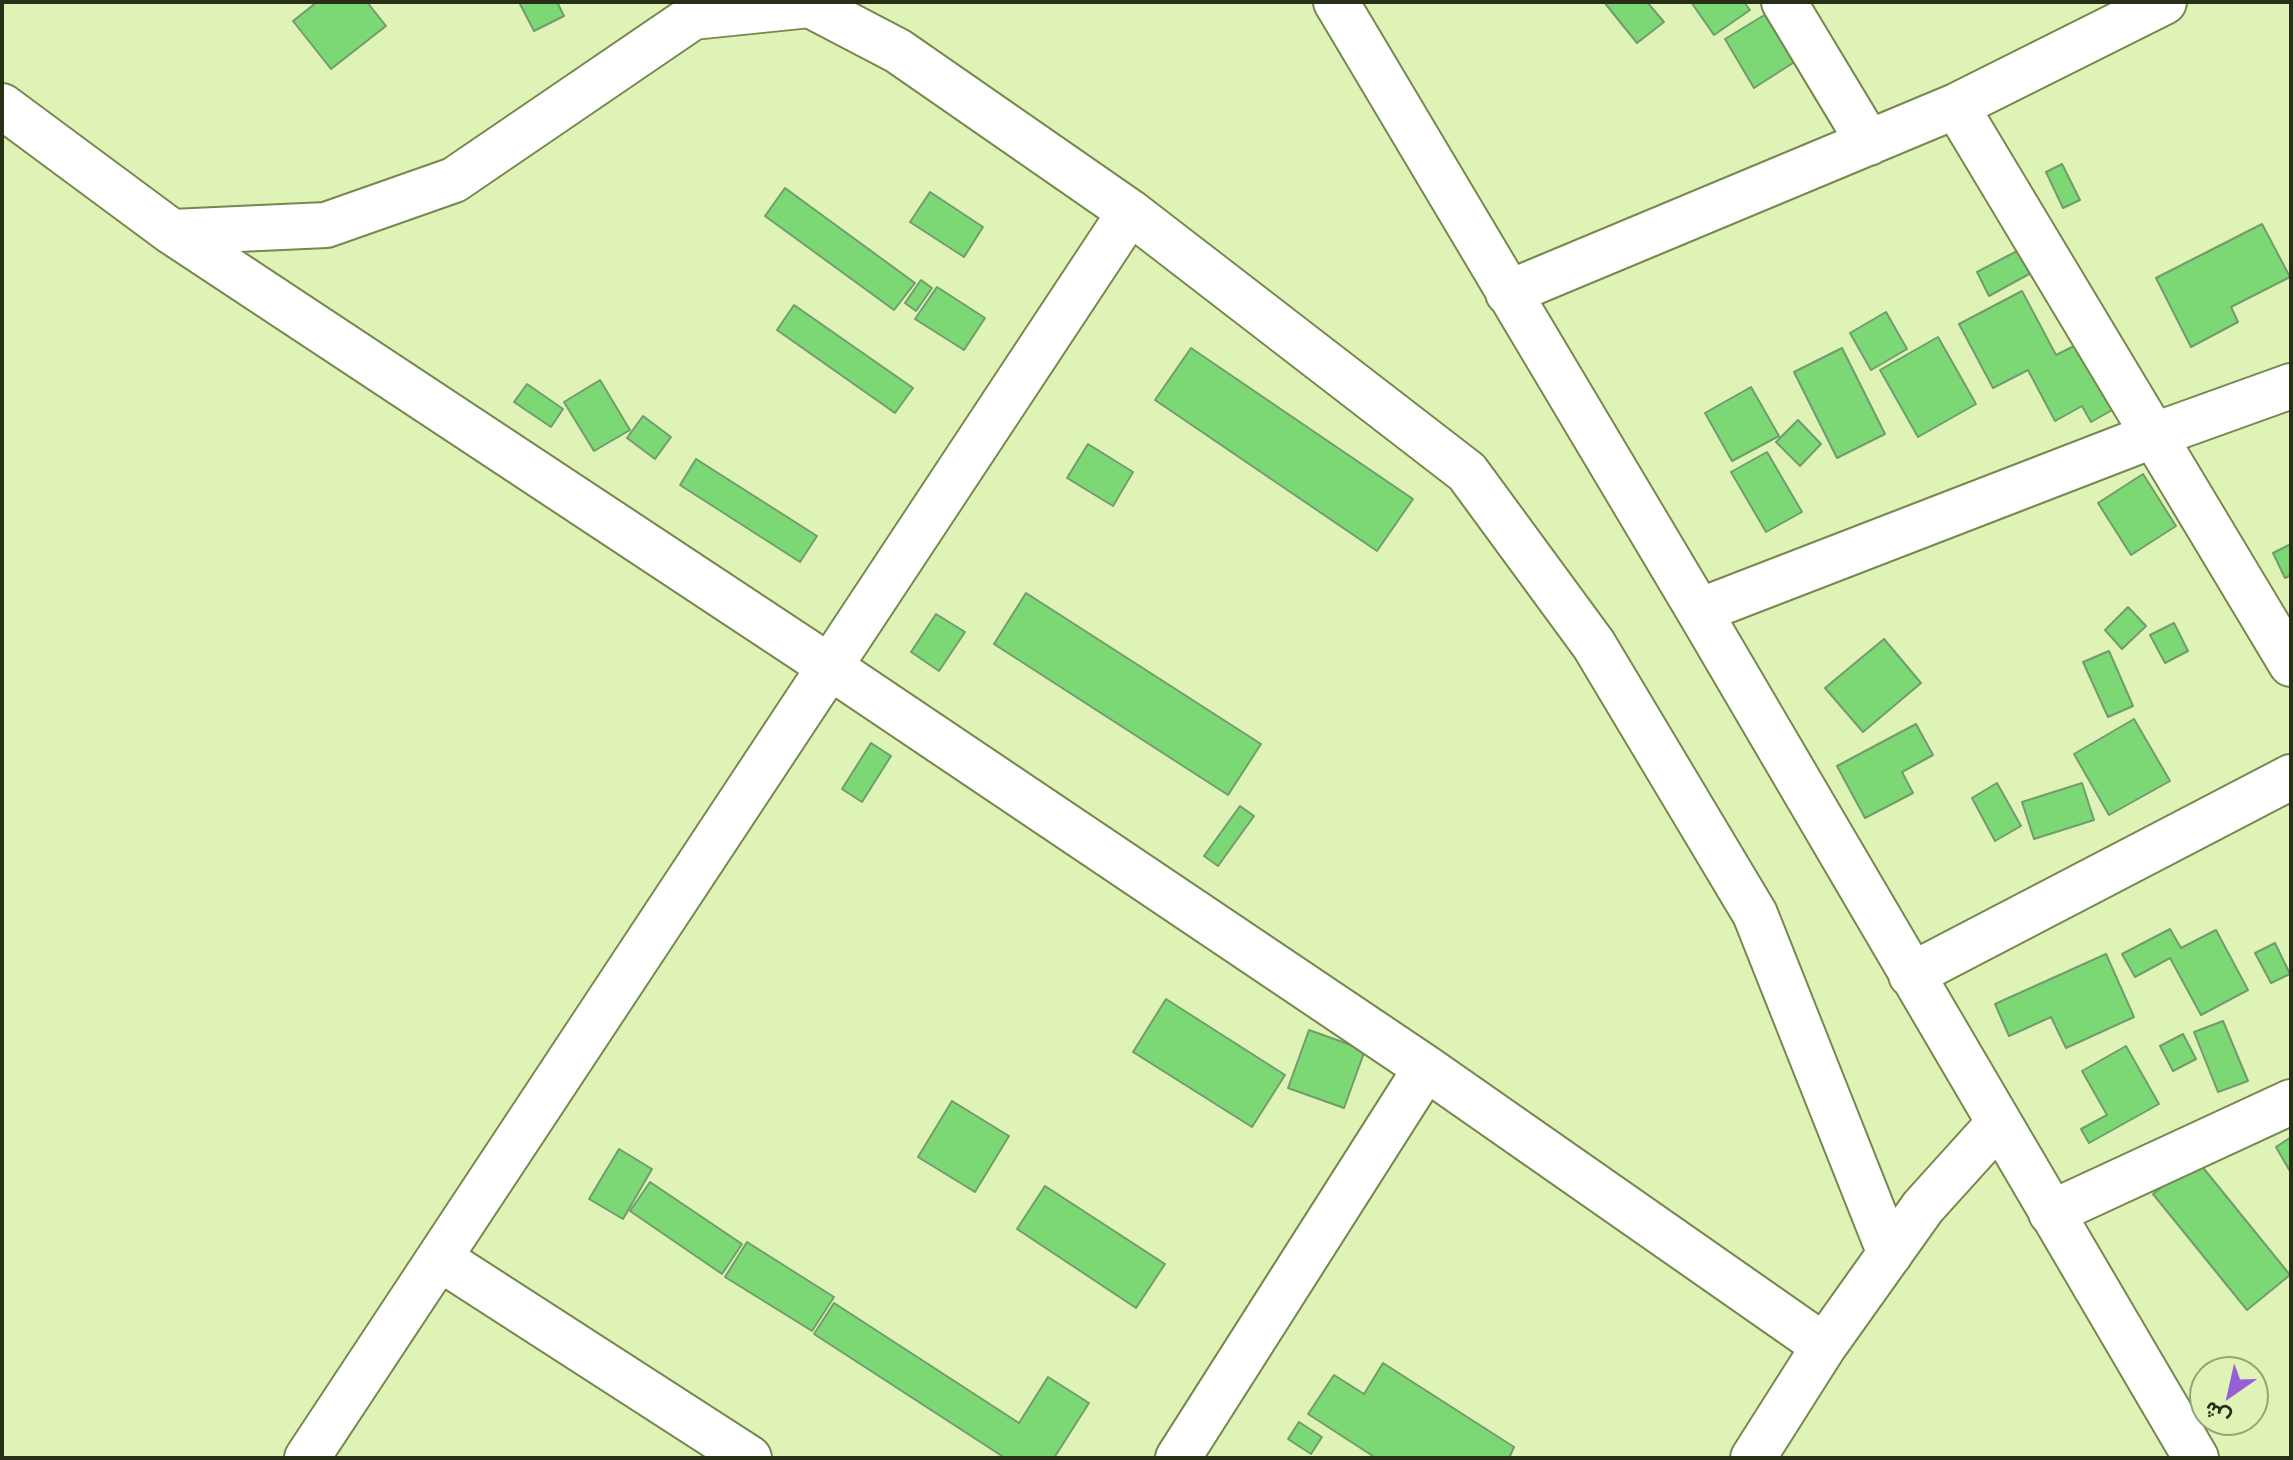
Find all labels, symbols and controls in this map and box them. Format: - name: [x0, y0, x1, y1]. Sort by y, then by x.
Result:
- north arrow: [2189, 1356, 2269, 1436]
- text: ش: [2197, 1394, 2237, 1435]

